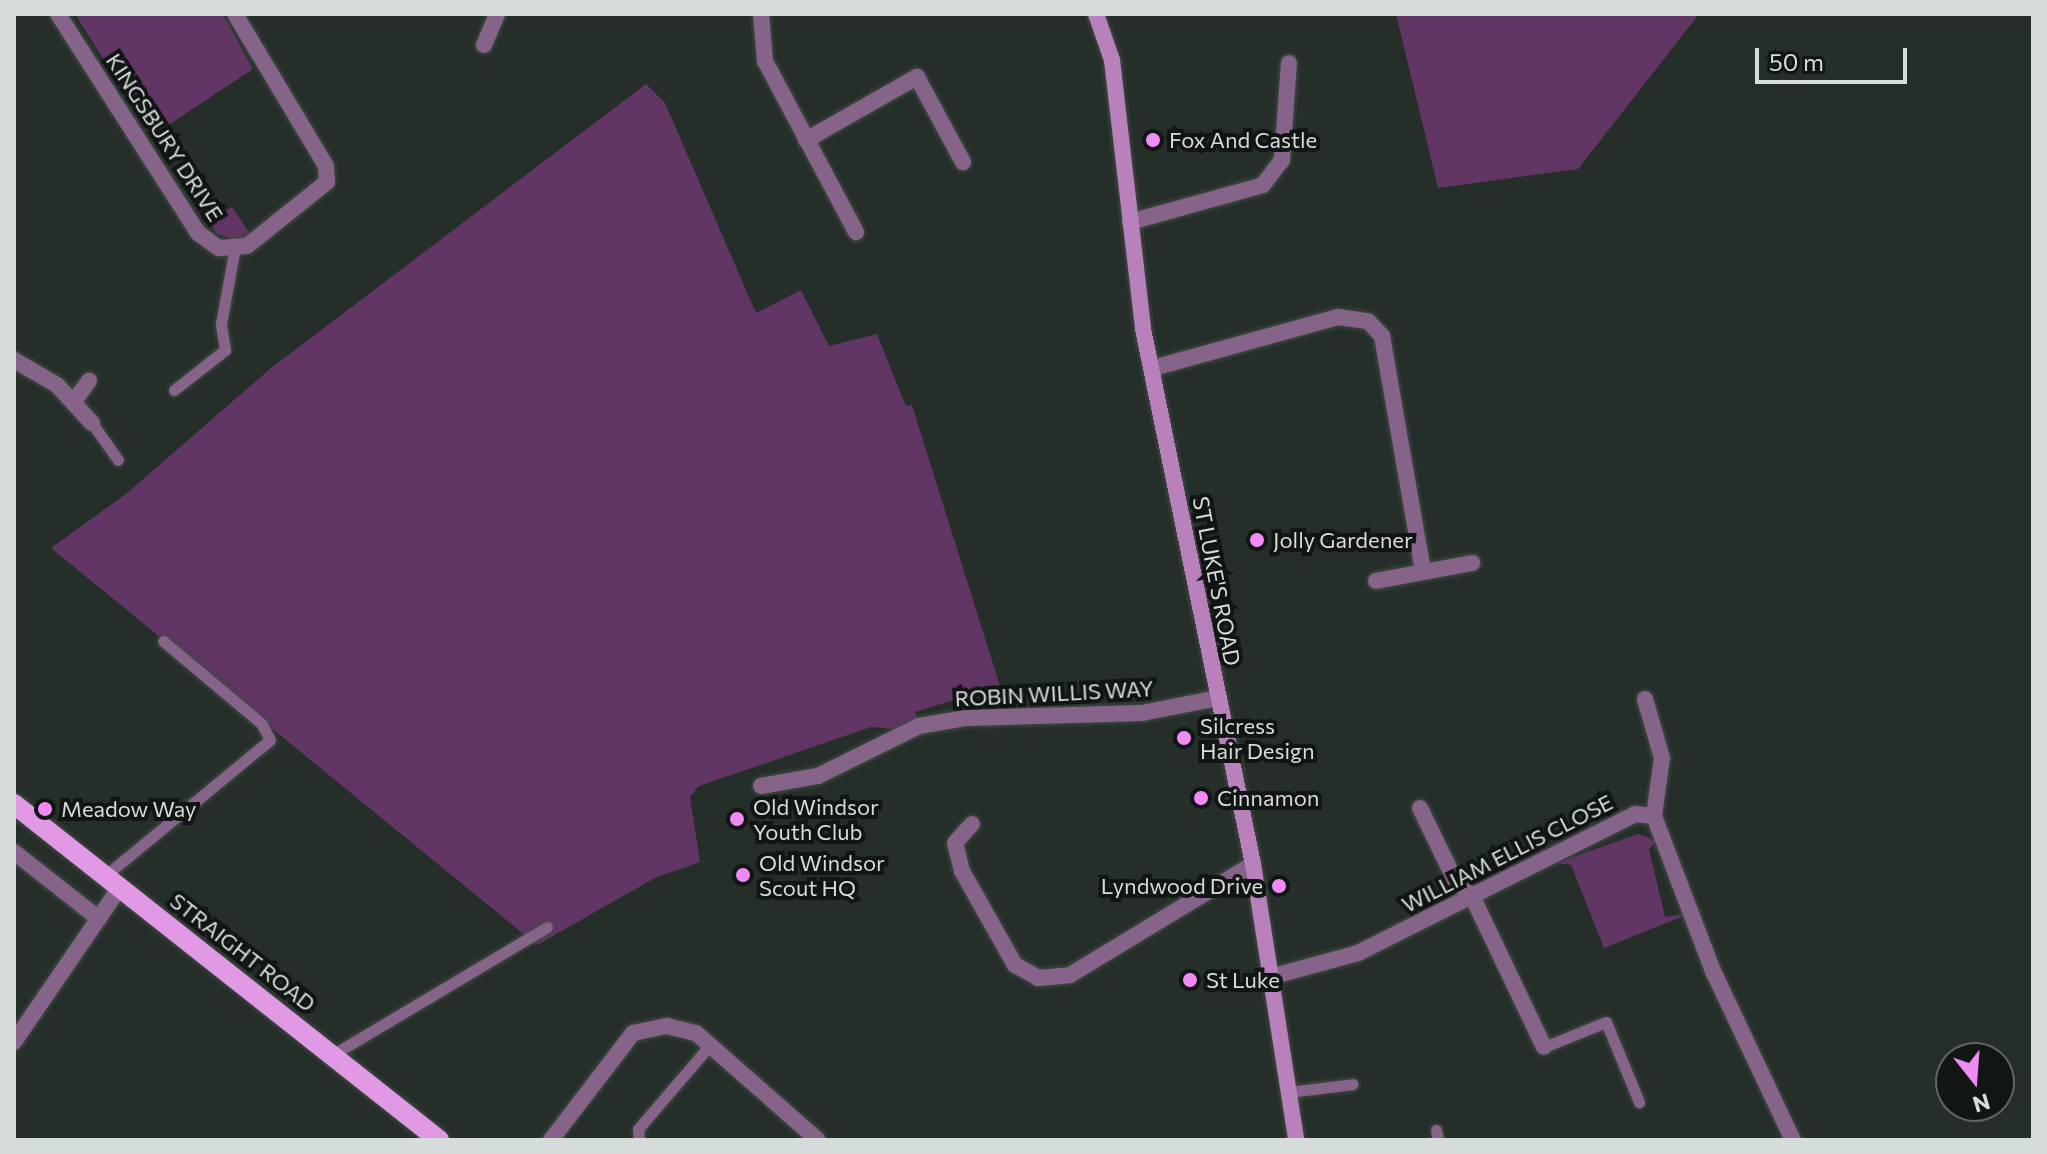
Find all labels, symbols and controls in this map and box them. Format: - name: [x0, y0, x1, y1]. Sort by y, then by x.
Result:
- scale bar: [1759, 32, 1911, 82]
- text: 50 m: [1769, 47, 1824, 76]
- street label: KINGSBURY DRIVE: [101, 48, 229, 226]
- place label: Fox And Castle: [1169, 127, 1317, 153]
- marker: Fox And Castle: [1144, 131, 1162, 149]
- street label: ST LUKE'S ROAD: [1188, 494, 1246, 668]
- place label: Jolly Gardener: [1273, 527, 1413, 553]
- marker: Jolly Gardener: [1248, 531, 1266, 549]
- street label: ROBIN WILLIS WAY: [954, 675, 1154, 711]
- place label: Silcress Hair Design: [1200, 712, 1315, 764]
- marker: Silcress Hair Design: [1175, 729, 1193, 747]
- place label: Cinnamon: [1217, 785, 1319, 811]
- street label: WILLIAM ELLIS CLOSE: [1397, 788, 1617, 918]
- marker: Cinnamon: [1192, 789, 1210, 807]
- place label: Old Windsor Youth Club: [753, 793, 879, 844]
- place label: Meadow Way: [61, 796, 196, 822]
- marker: Meadow Way: [36, 800, 54, 818]
- marker: Old Windsor Youth Club: [728, 810, 746, 828]
- place label: Old Windsor Scout HQ: [759, 849, 885, 900]
- marker: Old Windsor Scout HQ: [734, 866, 752, 884]
- place label: Lyndwood Drive: [1101, 873, 1263, 899]
- marker: Lyndwood Drive: [1270, 877, 1288, 895]
- street label: STRAIGHT ROAD: [165, 887, 321, 1017]
- place label: St Luke: [1206, 967, 1280, 993]
- marker: St Luke: [1181, 971, 1199, 989]
- north arrow: [1935, 1042, 2015, 1122]
- text: N: [1970, 1088, 1993, 1119]

